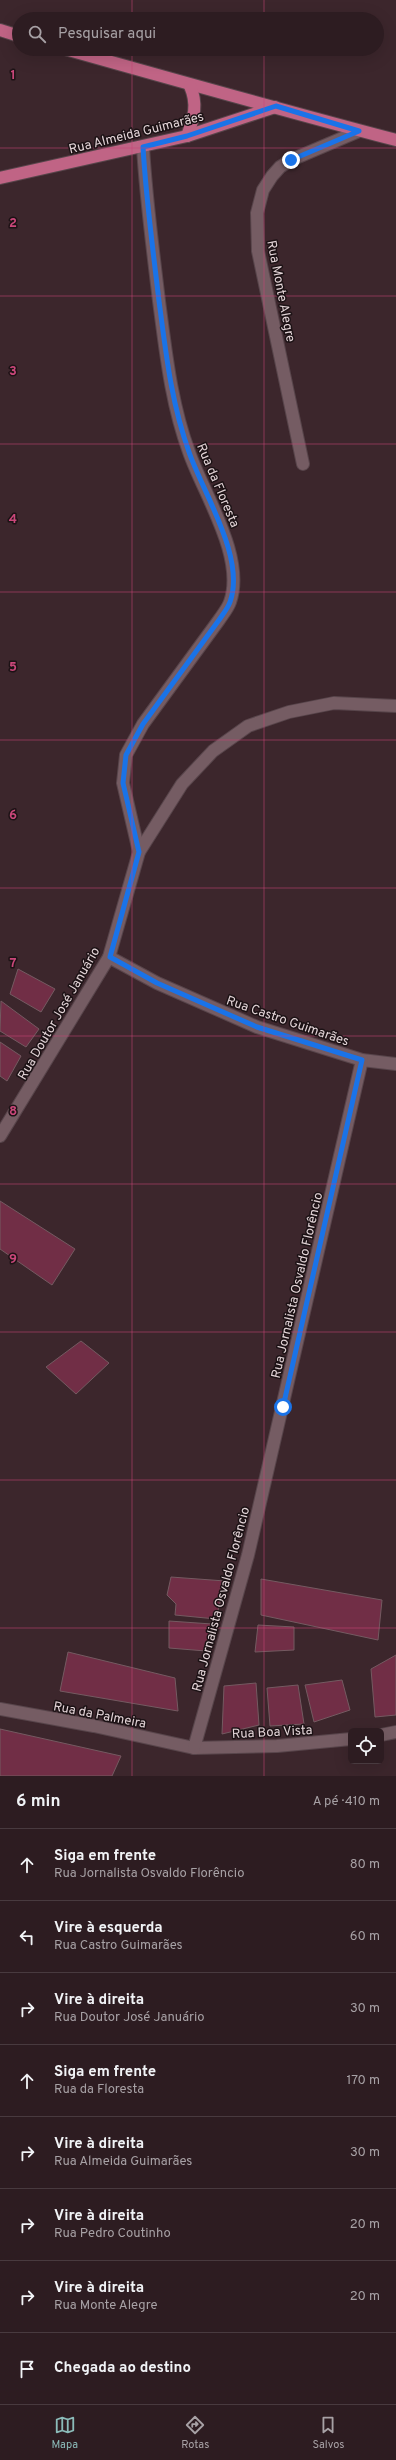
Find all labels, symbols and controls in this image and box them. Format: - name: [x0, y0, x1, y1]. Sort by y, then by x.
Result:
- search box: [12, 12, 384, 56]
- icon: search: [26, 23, 48, 45]
- text: Pesquisar aqui: [58, 25, 156, 44]
- text: 1: [10, 68, 16, 84]
- street label: Rua Almeida Guimarães: [67, 109, 206, 158]
- route end: [282, 151, 300, 169]
- text: 2: [9, 216, 17, 232]
- street label: Rua Monte Alegre: [262, 239, 298, 344]
- text: 3: [9, 364, 17, 380]
- street label: Rua da Floresta: [192, 441, 242, 530]
- text: 4: [9, 512, 17, 528]
- text: 5: [9, 660, 17, 676]
- text: 6: [9, 808, 17, 824]
- street label: Rua Doutor José Januário: [15, 945, 104, 1083]
- text: 7: [10, 956, 17, 972]
- street label: Rua Castro Guimarães: [224, 993, 351, 1050]
- text: 8: [9, 1104, 17, 1120]
- street label: Rua Jornalista Osvaldo Florêncio: [269, 1191, 327, 1380]
- text: 9: [9, 1252, 17, 1268]
- route start: [274, 1398, 292, 1416]
- street label: Rua Jornalista Osvaldo Florêncio: [190, 1505, 254, 1694]
- street label: Rua da Palmeira: [52, 1699, 147, 1733]
- street label: Rua Boa Vista: [231, 1723, 313, 1743]
- map controls: [348, 1728, 384, 1764]
- button: locate: [348, 1728, 384, 1764]
- text: 6 min: [16, 1791, 60, 1813]
- text: A pé · 410 m: [313, 1794, 380, 1810]
- text: Siga em frente: [54, 1847, 156, 1866]
- icon: ahead: [16, 1854, 38, 1876]
- text: 80 m: [350, 1857, 380, 1873]
- text: Rua Jornalista Osvaldo Florêncio: [54, 1866, 244, 1882]
- text: Vire à esquerda: [54, 1919, 163, 1938]
- icon: left: [16, 1926, 38, 1948]
- text: 60 m: [350, 1929, 380, 1945]
- text: Rua Castro Guimarães: [54, 1938, 183, 1954]
- text: Vire à direita: [54, 1991, 144, 2010]
- icon: right: [16, 1998, 38, 2020]
- text: 30 m: [350, 2001, 380, 2017]
- text: Rua Doutor José Januário: [54, 2010, 205, 2026]
- text: Siga em frente: [54, 2063, 156, 2082]
- icon: ahead: [16, 2070, 38, 2092]
- text: 170 m: [346, 2073, 380, 2089]
- text: Rua da Floresta: [54, 2082, 144, 2098]
- text: Vire à direita: [54, 2135, 144, 2154]
- icon: right: [16, 2142, 38, 2164]
- text: 30 m: [350, 2145, 380, 2161]
- text: Rua Almeida Guimarães: [54, 2154, 192, 2170]
- text: Vire à direita: [54, 2207, 144, 2226]
- icon: right: [16, 2214, 38, 2236]
- text: 20 m: [350, 2217, 380, 2233]
- text: Rua Pedro Coutinho: [54, 2226, 171, 2242]
- text: Vire à direita: [54, 2279, 144, 2298]
- icon: right: [16, 2286, 38, 2308]
- text: 20 m: [350, 2289, 380, 2305]
- text: Rua Monte Alegre: [54, 2298, 157, 2314]
- icon: arrive: [16, 2358, 38, 2380]
- text: Chegada ao destino: [54, 2359, 191, 2378]
- tab: Mapa: [52, 2414, 78, 2452]
- tab: Rotas: [181, 2414, 209, 2452]
- tab: Salvos: [312, 2414, 344, 2452]

